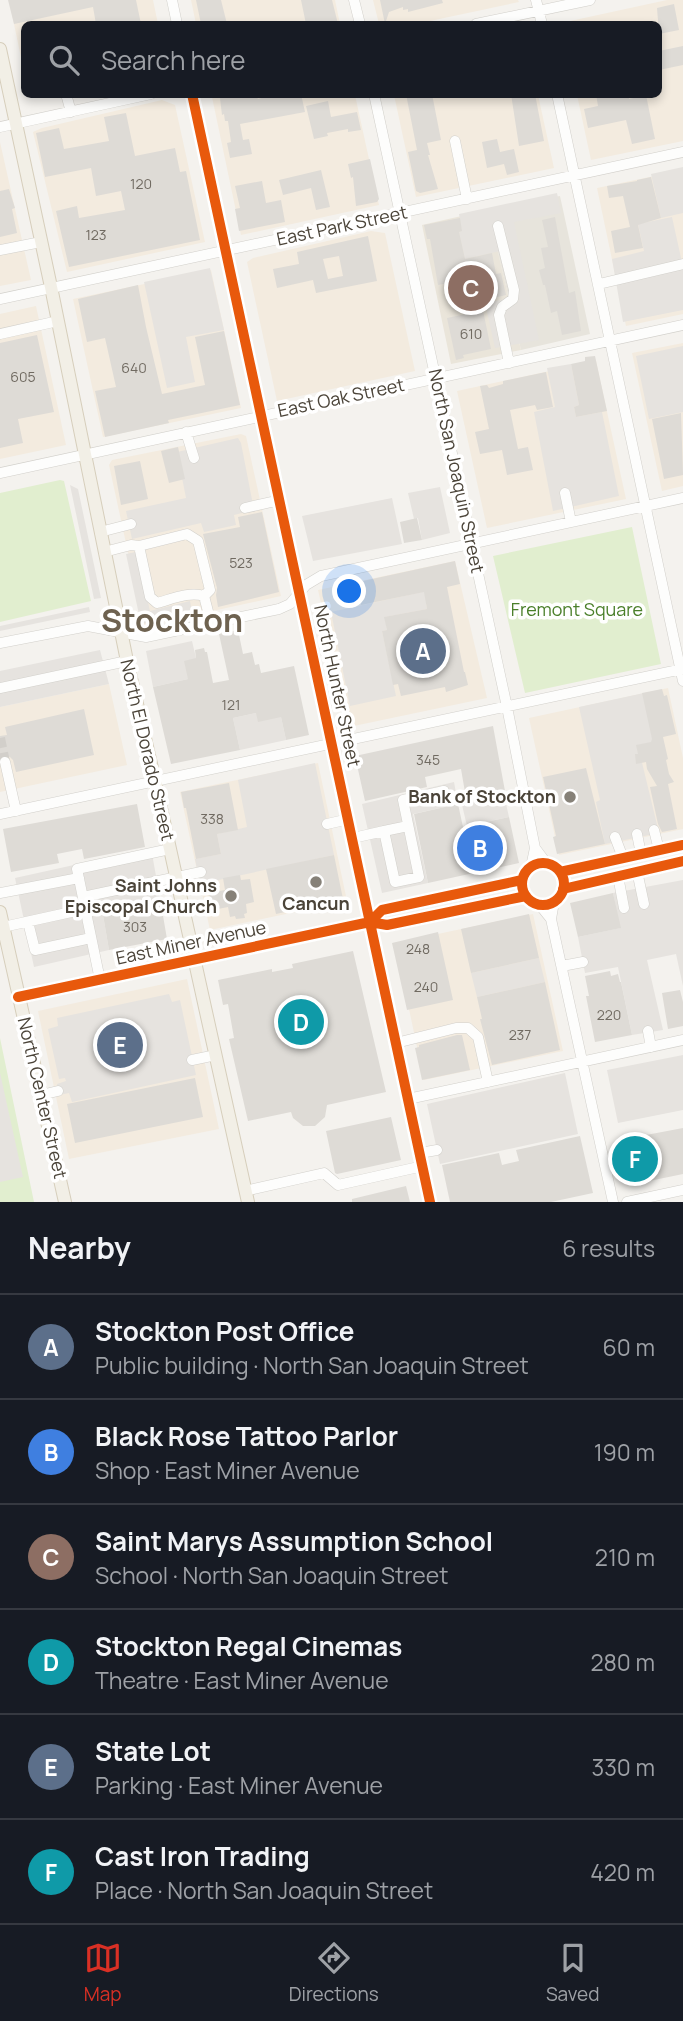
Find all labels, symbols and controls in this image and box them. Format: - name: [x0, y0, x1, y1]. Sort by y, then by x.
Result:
- search box: [21, 21, 662, 98]
- icon: search: [45, 41, 83, 79]
- text: Search here: [101, 42, 246, 78]
- house number: 120: [130, 174, 152, 193]
- street label: East Park Street: [274, 199, 409, 251]
- house number: 123: [85, 225, 107, 244]
- pin: C: [448, 262, 494, 314]
- house number: 610: [460, 324, 482, 343]
- house number: 640: [121, 358, 147, 377]
- house number: 605: [10, 367, 36, 386]
- street label: North San Joaquin Street: [424, 367, 490, 575]
- street label: East Oak Street: [275, 372, 406, 422]
- house number: 523: [229, 553, 253, 572]
- your location: [332, 574, 366, 608]
- park label: Fremont Square: [511, 597, 643, 621]
- district label: Stockton: [101, 598, 243, 642]
- street label: North Hunter Street: [309, 603, 367, 769]
- pin: A: [400, 625, 446, 677]
- street label: North El Dorado Street: [115, 657, 181, 843]
- house number: 121: [222, 695, 240, 714]
- house number: 345: [416, 750, 440, 769]
- place label: Bank of Stockton: [408, 784, 556, 808]
- marker: Bank of Stockton: [562, 789, 578, 805]
- house number: 338: [200, 809, 224, 828]
- pin: B: [457, 822, 503, 874]
- place label: Saint Johns Episcopal Church: [65, 873, 217, 918]
- marker: Cancun: [308, 874, 324, 890]
- marker: Saint Johns Episcopal Church: [223, 888, 239, 904]
- place label: Cancun: [282, 891, 350, 915]
- street label: East Miner Avenue: [114, 914, 268, 970]
- house number: 303: [123, 917, 147, 936]
- house number: 248: [406, 939, 430, 958]
- house number: 240: [414, 977, 438, 996]
- pin: D: [278, 996, 324, 1048]
- house number: 220: [597, 1005, 621, 1024]
- street label: North Center Street: [13, 1015, 73, 1181]
- pin: E: [97, 1019, 143, 1071]
- house number: 237: [509, 1025, 531, 1044]
- pin: F: [612, 1133, 658, 1185]
- text: Nearby: [28, 1227, 131, 1268]
- text: 6 results: [562, 1232, 655, 1264]
- text: Stockton Post Office: [95, 1313, 354, 1349]
- text: A: [43, 1331, 59, 1363]
- text: 60 m: [603, 1331, 655, 1363]
- text: Public building · North San Joaquin Street: [95, 1349, 529, 1381]
- text: Black Rose Tattoo Parlor: [95, 1418, 398, 1454]
- text: B: [44, 1436, 58, 1468]
- text: 190 m: [594, 1436, 655, 1468]
- text: Shop · East Miner Avenue: [95, 1454, 360, 1486]
- text: Saint Marys Assumption School: [95, 1523, 493, 1559]
- text: C: [43, 1541, 60, 1573]
- text: 210 m: [595, 1541, 655, 1573]
- text: School · North San Joaquin Street: [95, 1559, 448, 1591]
- text: Stockton Regal Cinemas: [95, 1628, 402, 1664]
- text: D: [43, 1646, 59, 1678]
- text: 280 m: [590, 1646, 655, 1678]
- text: Theatre · East Miner Avenue: [95, 1664, 389, 1696]
- text: State Lot: [95, 1733, 211, 1769]
- text: E: [44, 1751, 58, 1783]
- text: 330 m: [591, 1751, 655, 1783]
- text: Parking · East Miner Avenue: [95, 1769, 383, 1801]
- text: Cast Iron Trading: [95, 1838, 310, 1874]
- text: F: [45, 1856, 57, 1888]
- text: 420 m: [590, 1856, 655, 1888]
- text: Place · North San Joaquin Street: [95, 1874, 433, 1906]
- tab: Map: [84, 1939, 122, 2007]
- tab: Directions: [289, 1939, 379, 2007]
- tab: Saved: [546, 1939, 599, 2007]

